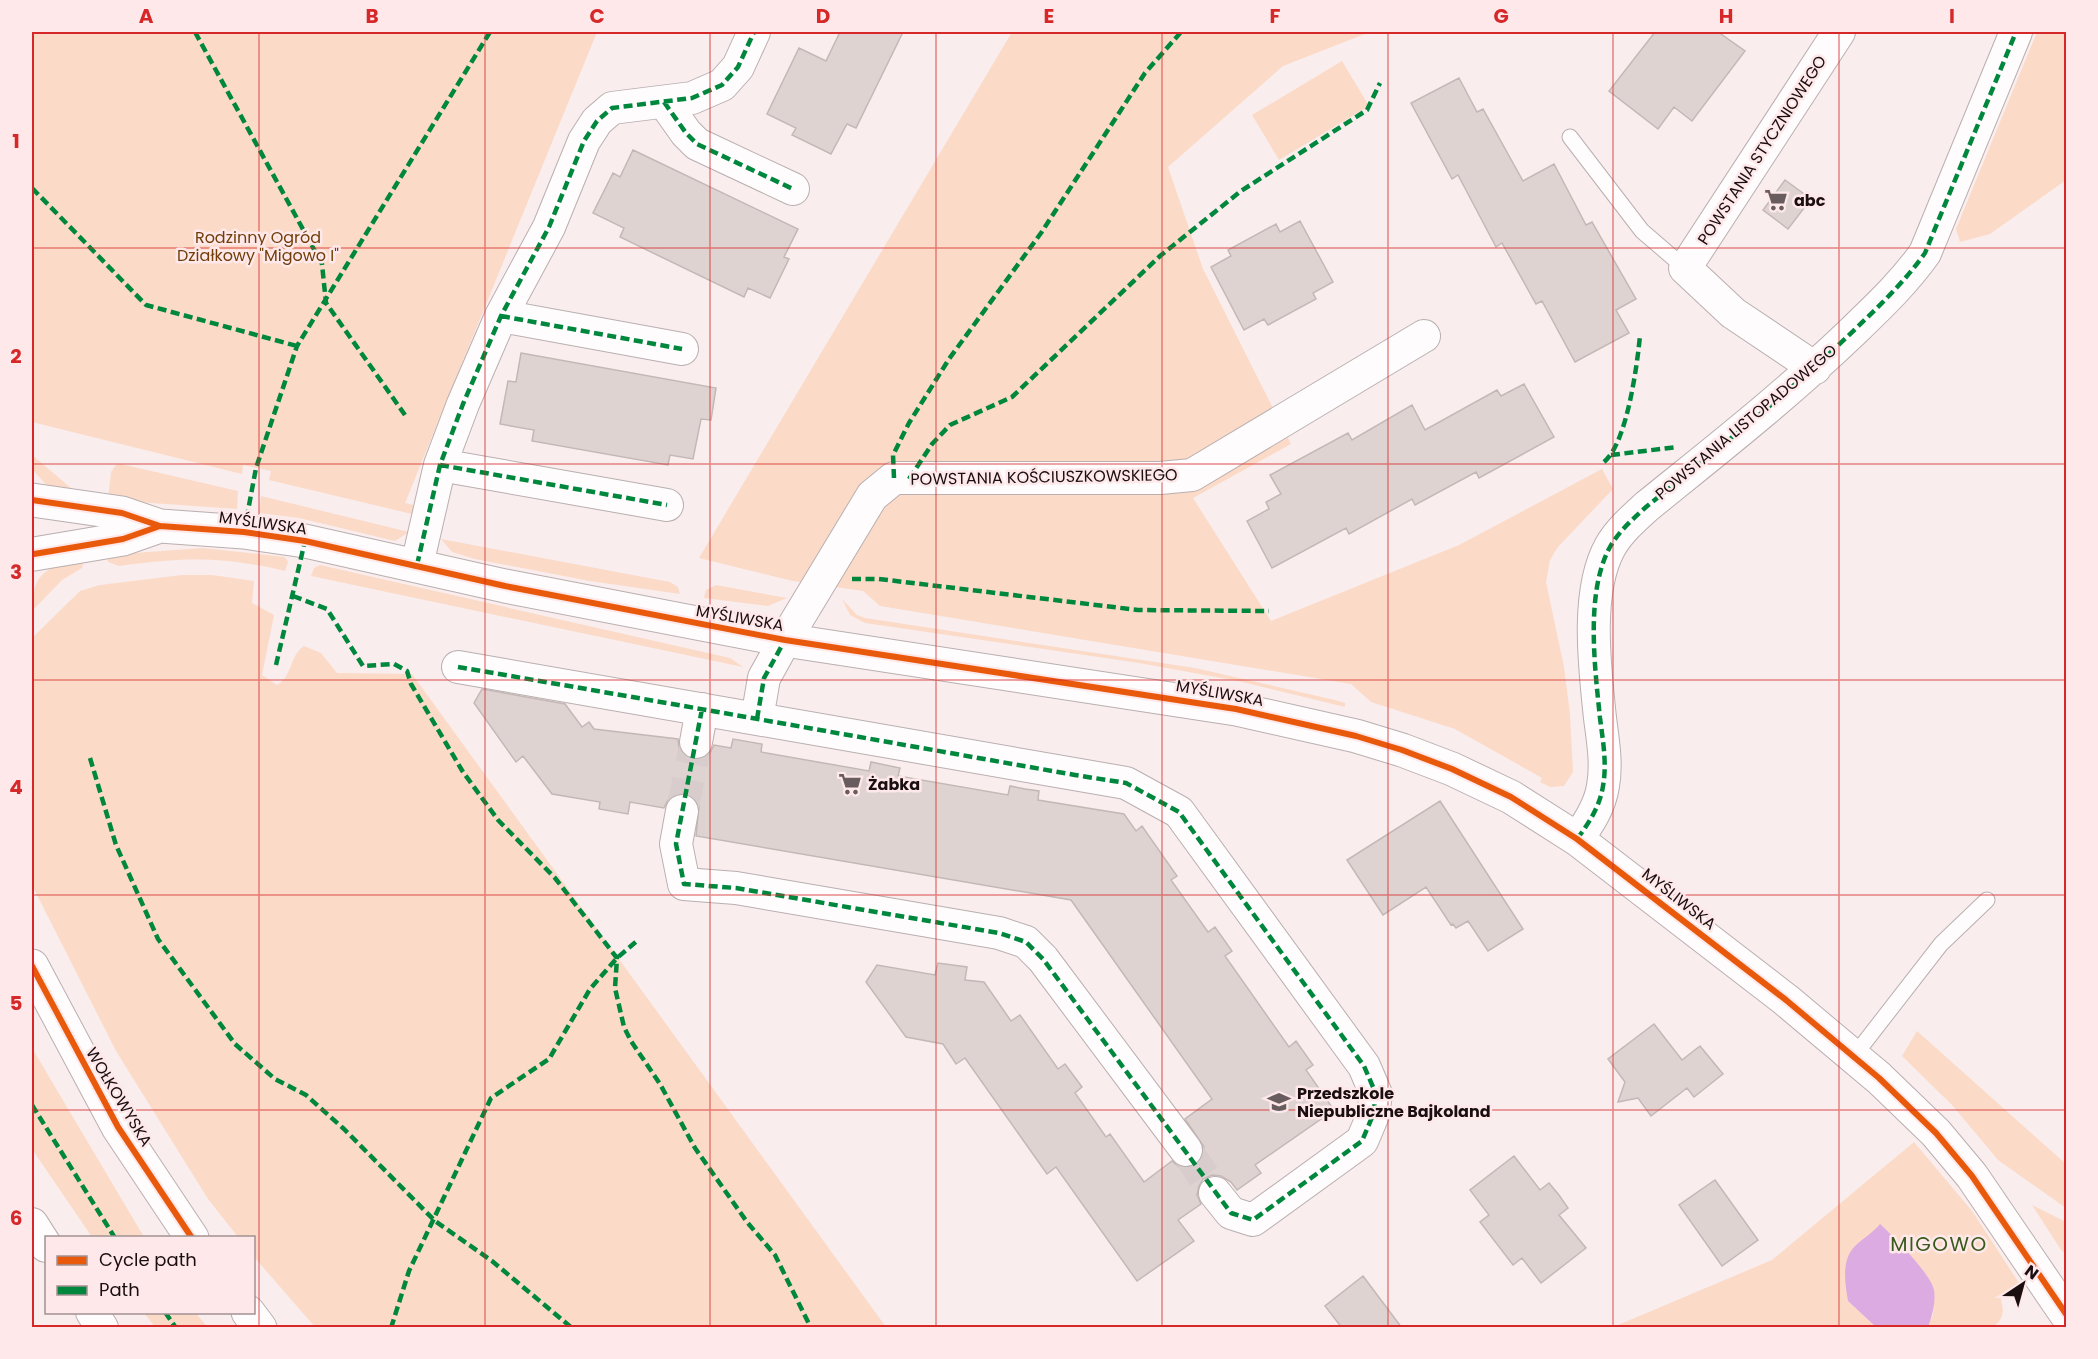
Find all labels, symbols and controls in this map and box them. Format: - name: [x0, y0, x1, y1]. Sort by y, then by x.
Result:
- text: A: [139, 2, 154, 30]
- text: B: [365, 2, 379, 30]
- text: C: [589, 2, 605, 30]
- text: D: [816, 2, 830, 30]
- text: E: [1044, 2, 1054, 30]
- text: F: [1270, 2, 1281, 30]
- text: G: [1493, 2, 1509, 30]
- text: H: [1719, 2, 1733, 30]
- text: I: [1949, 2, 1955, 30]
- street label: POWSTANIA STYCZNIOWEGO: [1692, 51, 1832, 249]
- text: 1: [12, 127, 20, 155]
- supermarket icon: abc: [1763, 187, 1789, 213]
- place label: abc: [1794, 189, 1826, 212]
- park label: Rodzinny Ogród Działkowy "Migowo I": [177, 226, 339, 267]
- street label: POWSTANIA LISTOPADOWEGO: [1650, 339, 1842, 505]
- text: 2: [10, 342, 22, 370]
- street label: POWSTANIA KOŚCIUSZKOWSKIEGO: [910, 463, 1178, 491]
- street label: MYŚLIWSKA: [217, 505, 309, 541]
- text: 3: [10, 558, 22, 586]
- street label: MYŚLIWSKA: [694, 599, 786, 637]
- street label: MYŚLIWSKA: [1174, 674, 1266, 712]
- supermarket icon: Żabka: [837, 771, 863, 797]
- text: 4: [9, 773, 23, 801]
- place label: Żabka: [868, 773, 920, 796]
- street label: MYŚLIWSKA: [1637, 863, 1721, 936]
- text: 5: [10, 989, 23, 1017]
- street label: WOŁKOWYSKA: [80, 1043, 158, 1151]
- place label: Przedszkole Niepubliczne Bajkoland: [1297, 1082, 1491, 1123]
- school or university icon: Przedszkole Niepubliczne Bajkoland: [1266, 1089, 1292, 1115]
- text: 6: [10, 1204, 22, 1232]
- district label: MIGOWO: [1890, 1230, 1988, 1258]
- legend: [45, 1236, 255, 1314]
- text: Cycle path: [99, 1247, 197, 1272]
- north arrow: [1993, 1254, 2053, 1314]
- text: N: [2020, 1259, 2043, 1285]
- text: Path: [99, 1277, 140, 1302]

